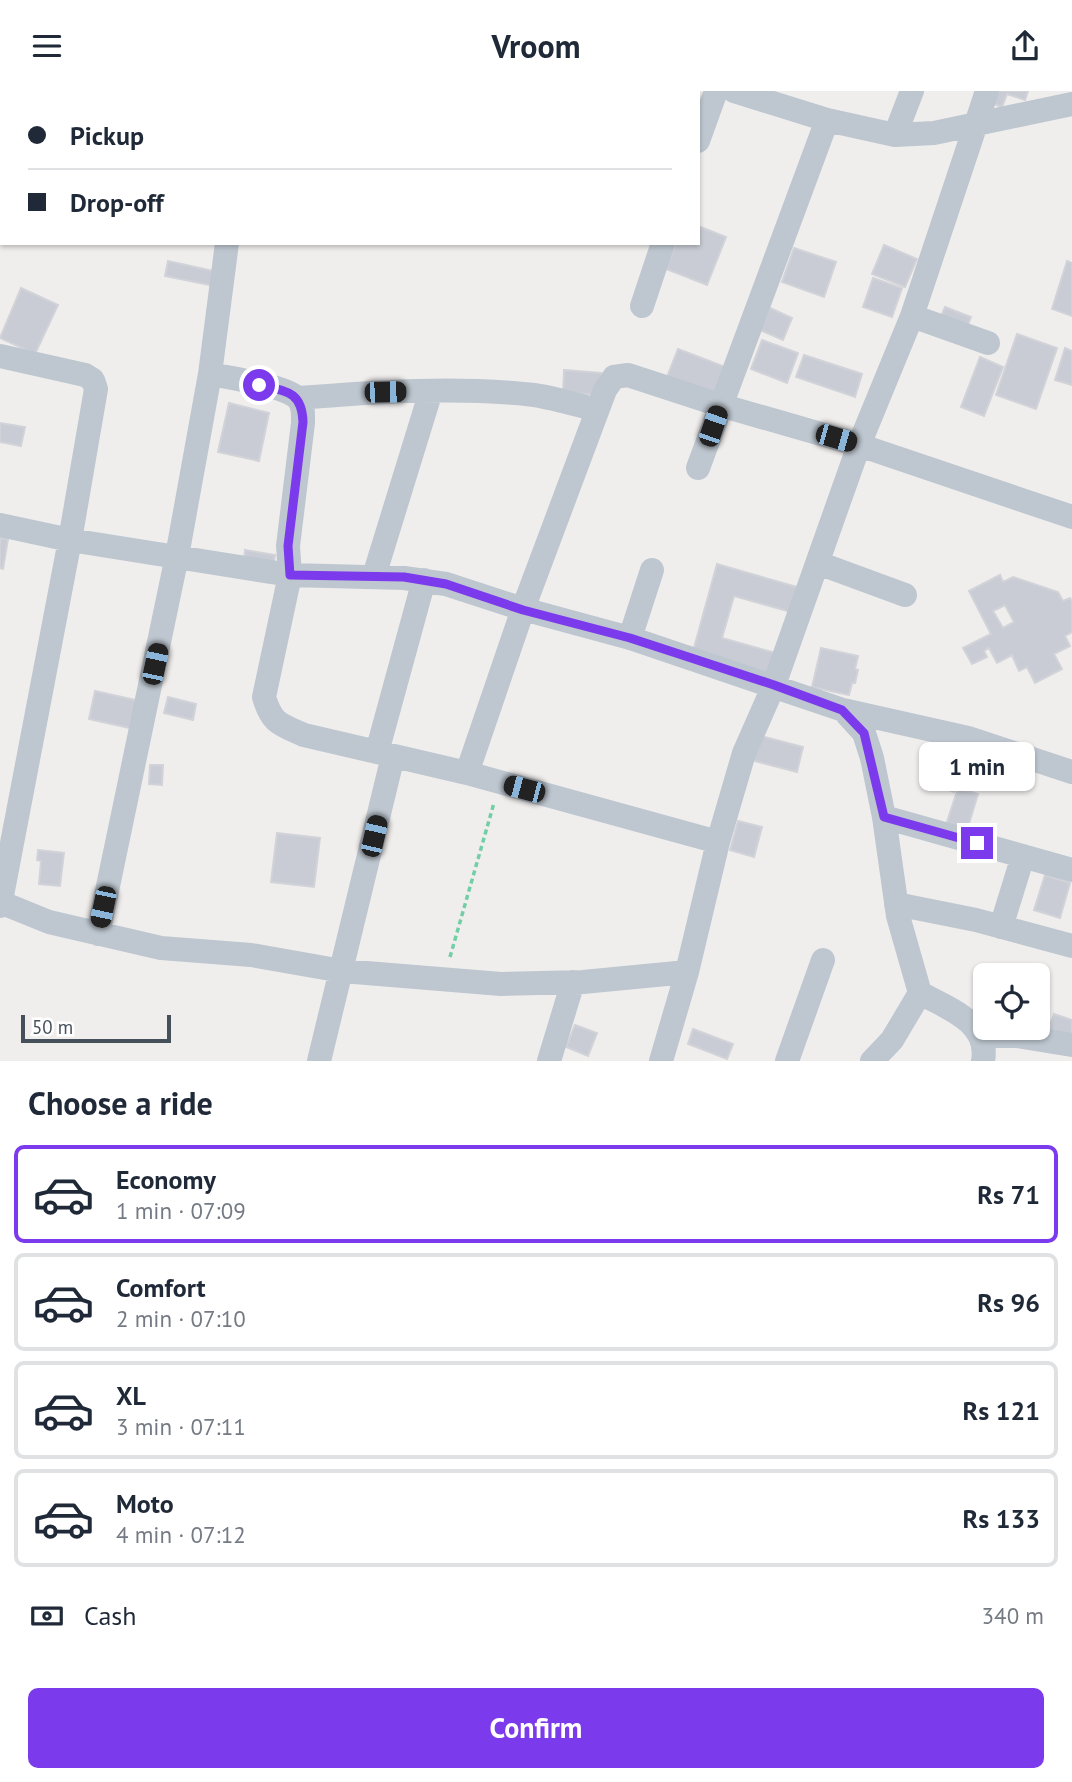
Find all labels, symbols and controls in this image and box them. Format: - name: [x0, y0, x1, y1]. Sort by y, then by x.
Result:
- text: Vroom: [492, 25, 580, 67]
- icon: menu: [28, 27, 66, 65]
- icon: share: [1006, 27, 1044, 65]
- text: Pickup: [70, 119, 144, 152]
- text: Drop-off: [70, 186, 164, 219]
- route start: [243, 369, 275, 401]
- car: [364, 381, 407, 403]
- car: [697, 403, 730, 449]
- car: [813, 422, 860, 454]
- car: [141, 641, 170, 687]
- callout: 1 min: [919, 741, 1035, 791]
- text: 1 min: [949, 752, 1005, 781]
- car: [501, 773, 548, 805]
- car: [360, 813, 389, 859]
- route end: [961, 827, 993, 859]
- car: [89, 884, 118, 930]
- map controls: [973, 963, 1050, 1040]
- button: locate: [973, 963, 1050, 1040]
- scale bar: [21, 1012, 172, 1044]
- text: 50 m: [32, 1015, 73, 1039]
- text: Choose a ride: [28, 1082, 213, 1124]
- icon: car: [32, 1163, 95, 1226]
- text: Economy: [116, 1163, 216, 1196]
- text: Rs 71: [977, 1178, 1040, 1211]
- text: 1 min · 07:09: [116, 1196, 246, 1225]
- icon: car: [32, 1271, 95, 1334]
- text: Comfort: [116, 1271, 206, 1304]
- text: Rs 96: [977, 1286, 1040, 1319]
- text: 2 min · 07:10: [116, 1304, 246, 1333]
- icon: car: [32, 1379, 95, 1442]
- text: XL: [116, 1379, 146, 1412]
- text: Rs 121: [963, 1394, 1040, 1427]
- text: 3 min · 07:11: [116, 1412, 246, 1441]
- icon: car: [32, 1487, 95, 1550]
- text: Moto: [116, 1487, 174, 1520]
- text: Rs 133: [963, 1502, 1040, 1535]
- text: 4 min · 07:12: [116, 1520, 246, 1549]
- icon: cash: [28, 1597, 66, 1635]
- text: Cash: [84, 1599, 136, 1632]
- text: 340 m: [982, 1601, 1044, 1630]
- button: Confirm: [28, 1688, 1044, 1768]

